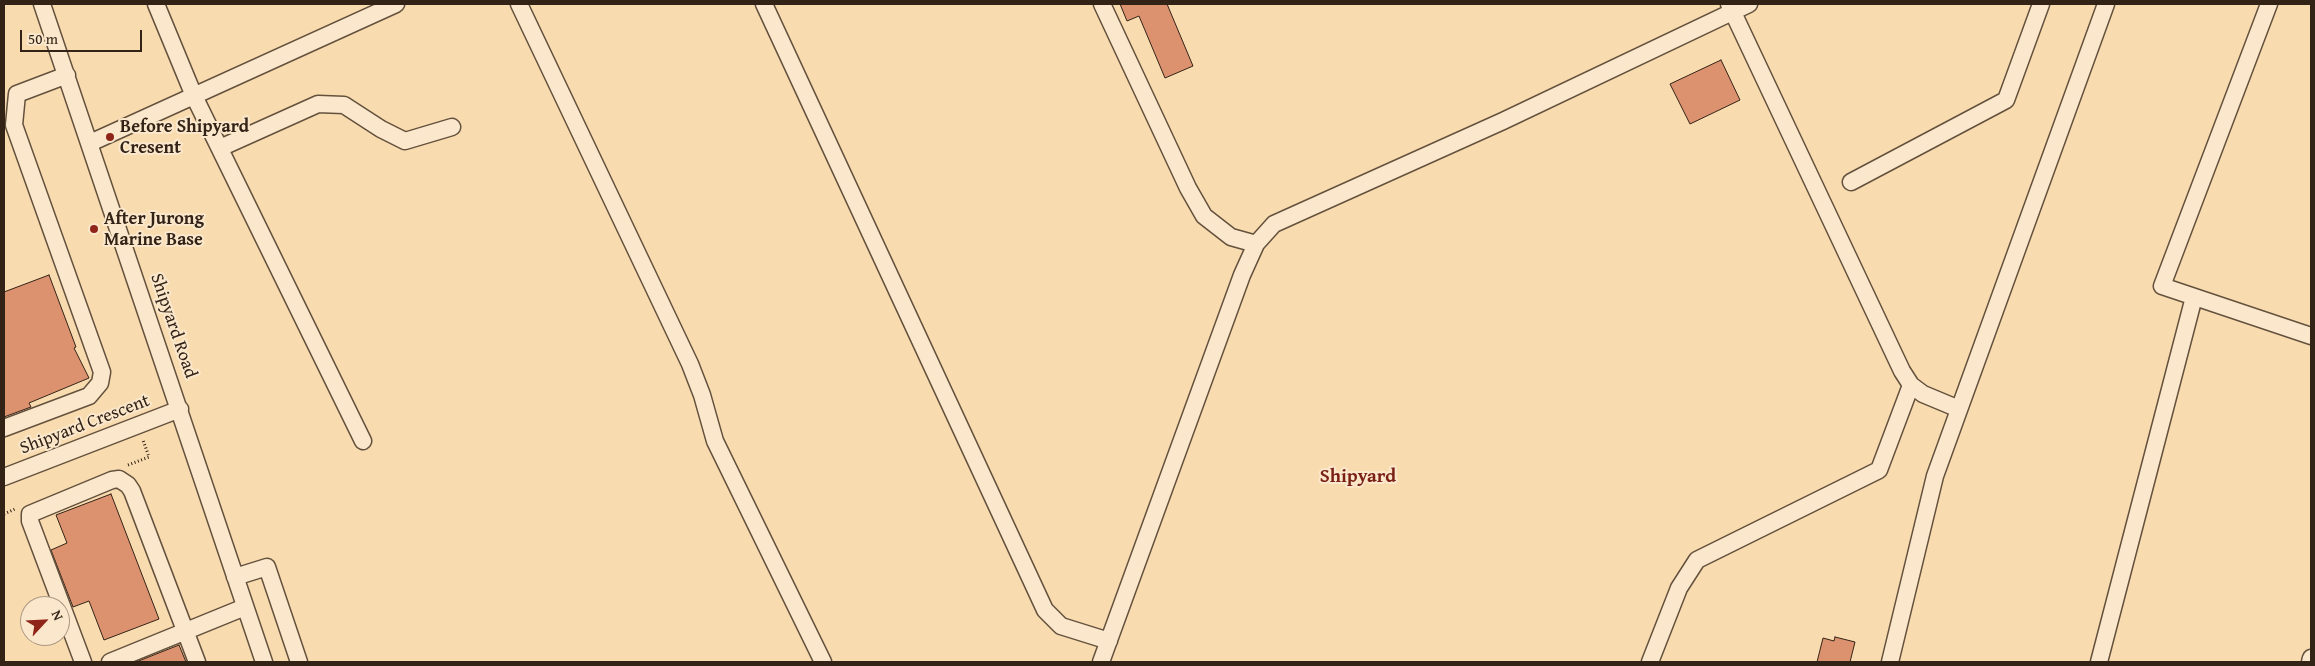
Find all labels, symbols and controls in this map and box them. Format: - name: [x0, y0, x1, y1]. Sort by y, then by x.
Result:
- scale bar: [22, 20, 145, 52]
- text: 50 m: [28, 28, 58, 49]
- place label: Before Shipyard Cresent: [120, 116, 249, 158]
- marker: Before Shipyard Cresent: [104, 131, 116, 143]
- place label: After Jurong Marine Base: [104, 208, 204, 250]
- marker: After Jurong Marine Base: [88, 223, 100, 235]
- street label: Shipyard Road: [145, 271, 201, 381]
- street label: Shipyard Crescent: [17, 390, 153, 460]
- district label: Shipyard: [1320, 466, 1396, 488]
- north arrow: [20, 596, 70, 646]
- text: N: [47, 607, 69, 624]

